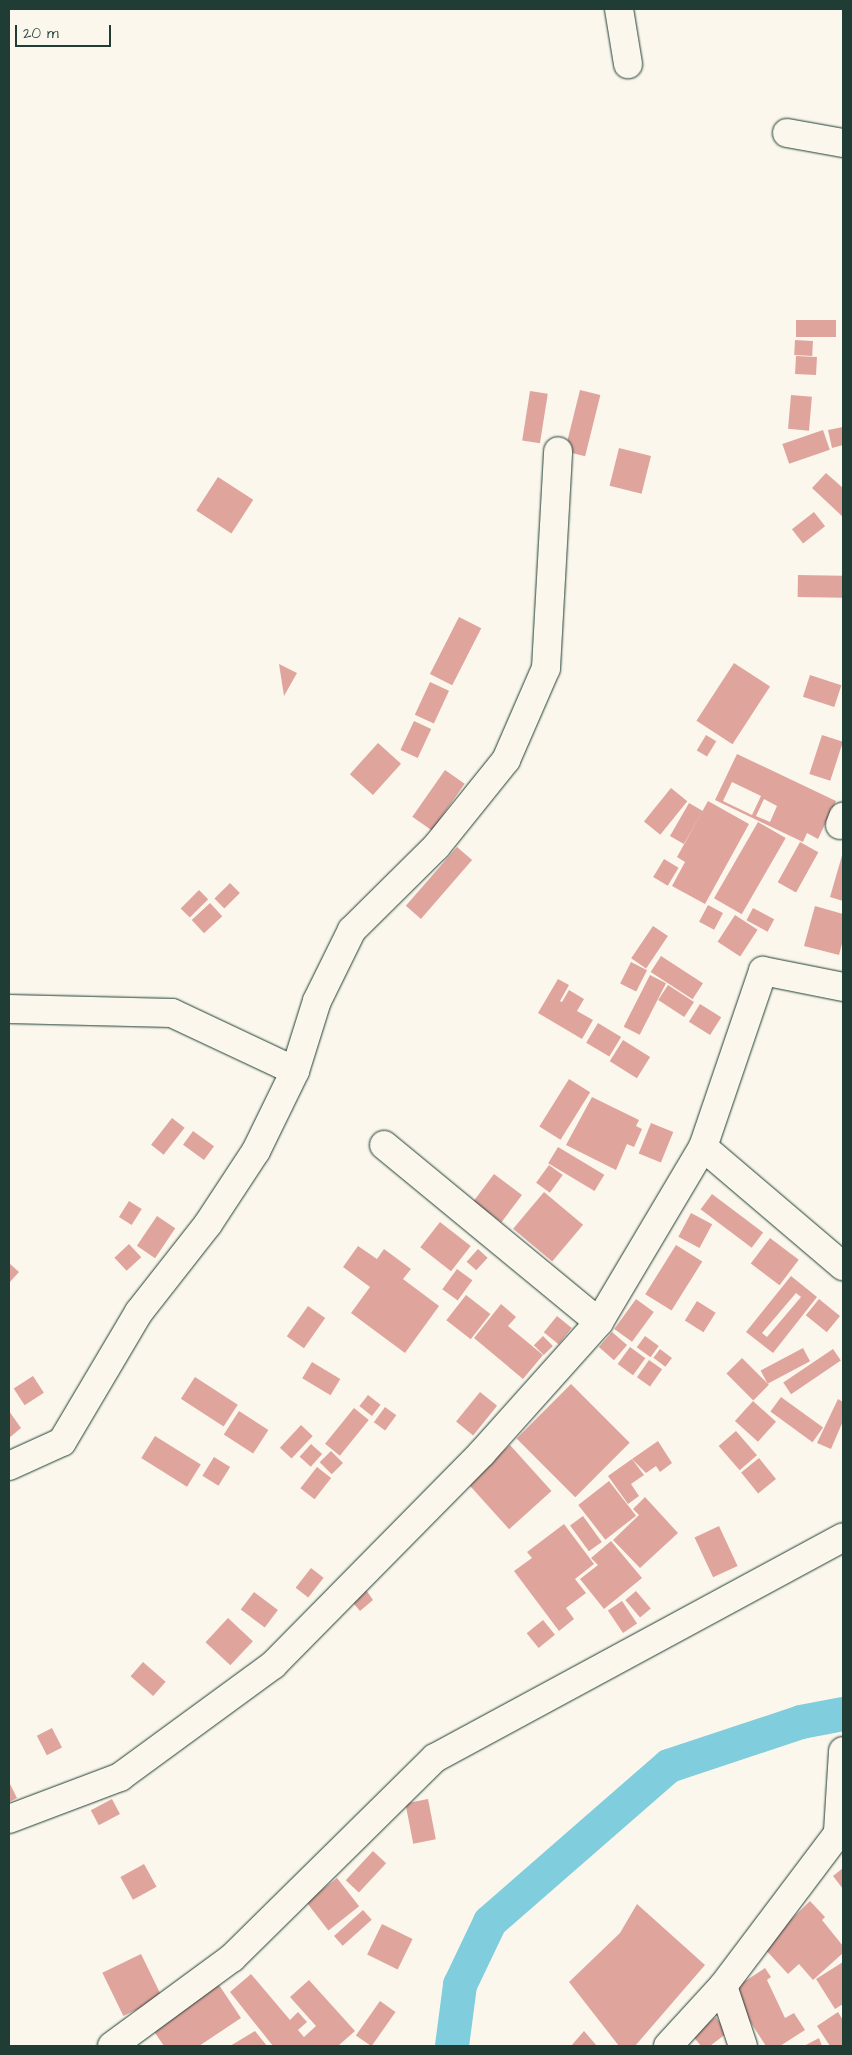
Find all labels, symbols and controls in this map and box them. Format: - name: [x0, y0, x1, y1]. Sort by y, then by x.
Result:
- scale bar: [18, 15, 114, 47]
- text: 20 m: [23, 23, 59, 44]

